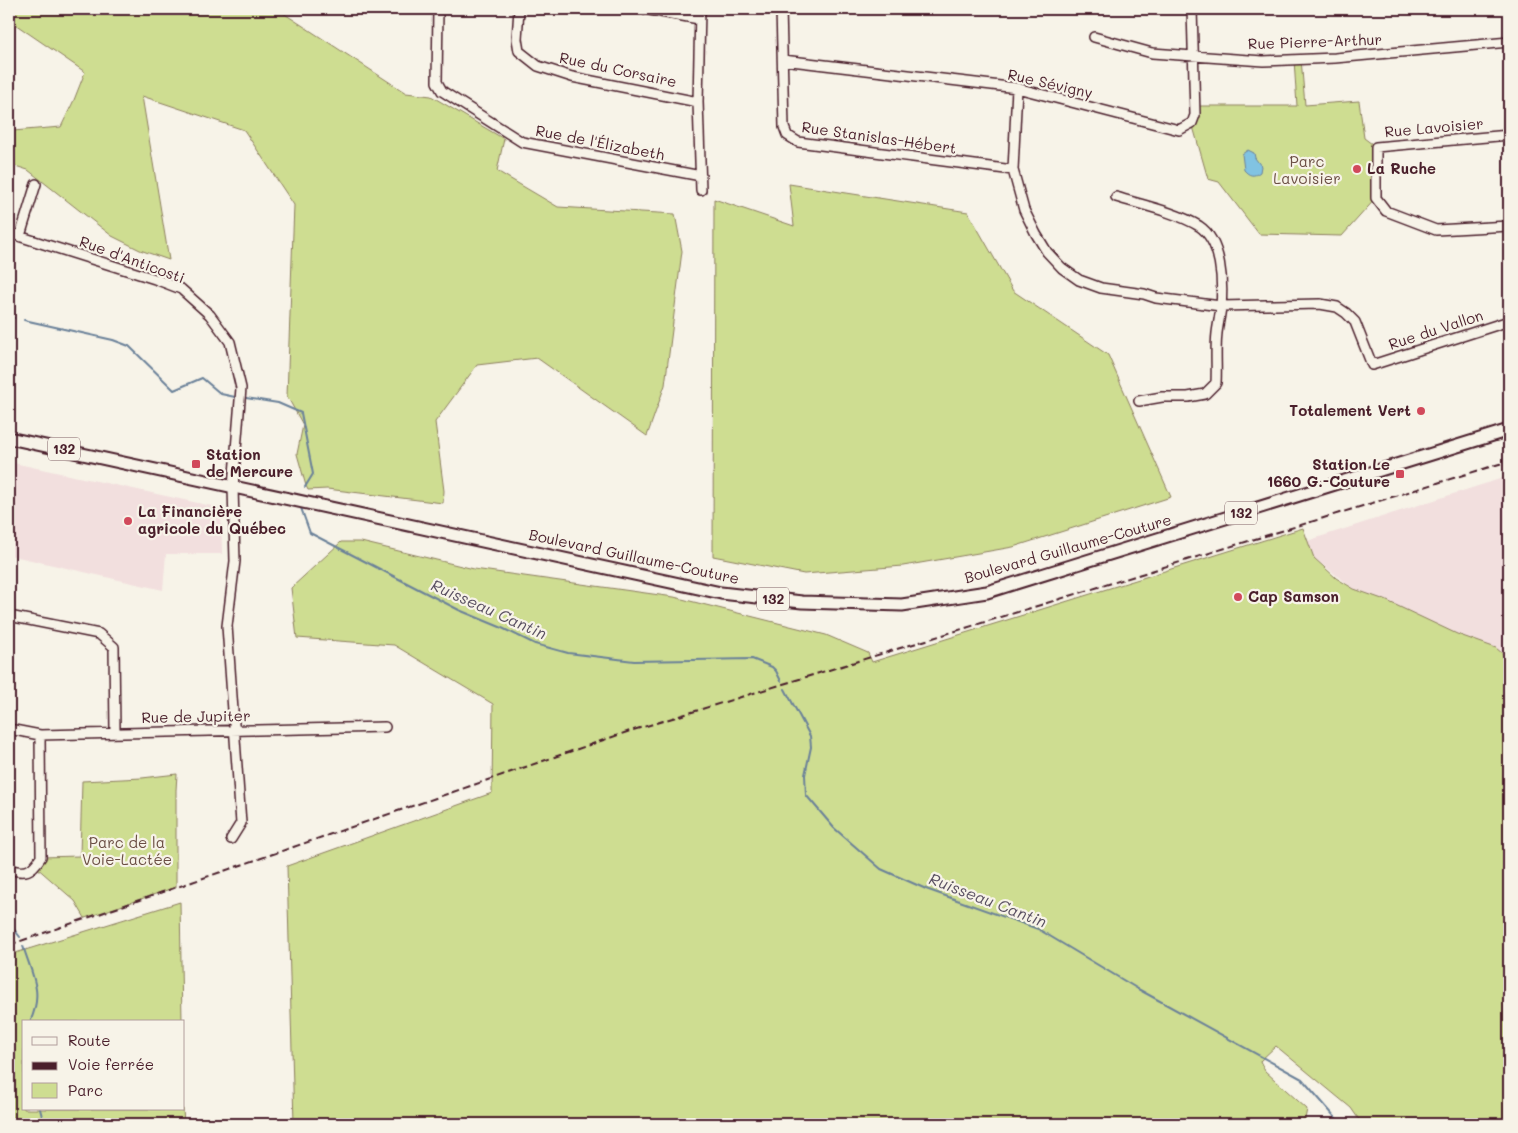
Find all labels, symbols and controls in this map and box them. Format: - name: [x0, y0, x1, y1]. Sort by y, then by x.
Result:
- street label: Rue Pierre-Arthur: [1247, 29, 1382, 53]
- street label: Rue du Corsaire: [558, 47, 679, 91]
- street label: Rue Sévigny: [1006, 64, 1095, 103]
- street label: Rue Lavoisier: [1384, 113, 1484, 141]
- street label: Rue Stanislas-Hébert: [800, 116, 958, 158]
- street label: Rue de l'Élizabeth: [534, 120, 666, 164]
- park label: Parc Lavoisier: [1273, 151, 1341, 188]
- place label: La Ruche: [1367, 158, 1436, 178]
- marker: La Ruche: [1351, 163, 1363, 175]
- street label: Rue d'Anticosti: [77, 231, 188, 287]
- street label: Rue du Vallon: [1386, 304, 1485, 354]
- place label: Totalement Vert: [1289, 400, 1411, 420]
- marker: Totalement Vert: [1415, 405, 1427, 417]
- road number: 132: [48, 438, 80, 460]
- place label: Station de Mercure: [206, 444, 293, 481]
- place label: Station Le 1660 G.-Couture: [1267, 454, 1390, 491]
- marker: Station de Mercure: [190, 458, 202, 470]
- marker: Station Le 1660 G.-Couture: [1394, 468, 1406, 480]
- place label: La Financière agricole du Québec: [138, 501, 286, 538]
- road number: 132: [1225, 502, 1257, 524]
- street label: Boulevard Guillaume-Couture: [962, 509, 1174, 587]
- marker: La Financière agricole du Québec: [122, 515, 134, 527]
- street label: Boulevard Guillaume-Couture: [527, 524, 741, 588]
- water label: Ruisseau Cantin: [428, 574, 550, 643]
- place label: Cap Samson: [1248, 586, 1339, 606]
- road number: 132: [757, 588, 789, 610]
- marker: Cap Samson: [1232, 591, 1244, 603]
- street label: Rue de Jupiter: [141, 705, 251, 727]
- park label: Parc de la Voie-Lactée: [82, 832, 172, 869]
- water label: Ruisseau Cantin: [926, 867, 1050, 932]
- legend: [22, 1020, 185, 1110]
- text: Route: [68, 1030, 111, 1050]
- text: Voie ferrée: [68, 1054, 154, 1074]
- text: Parc: [68, 1080, 103, 1100]

